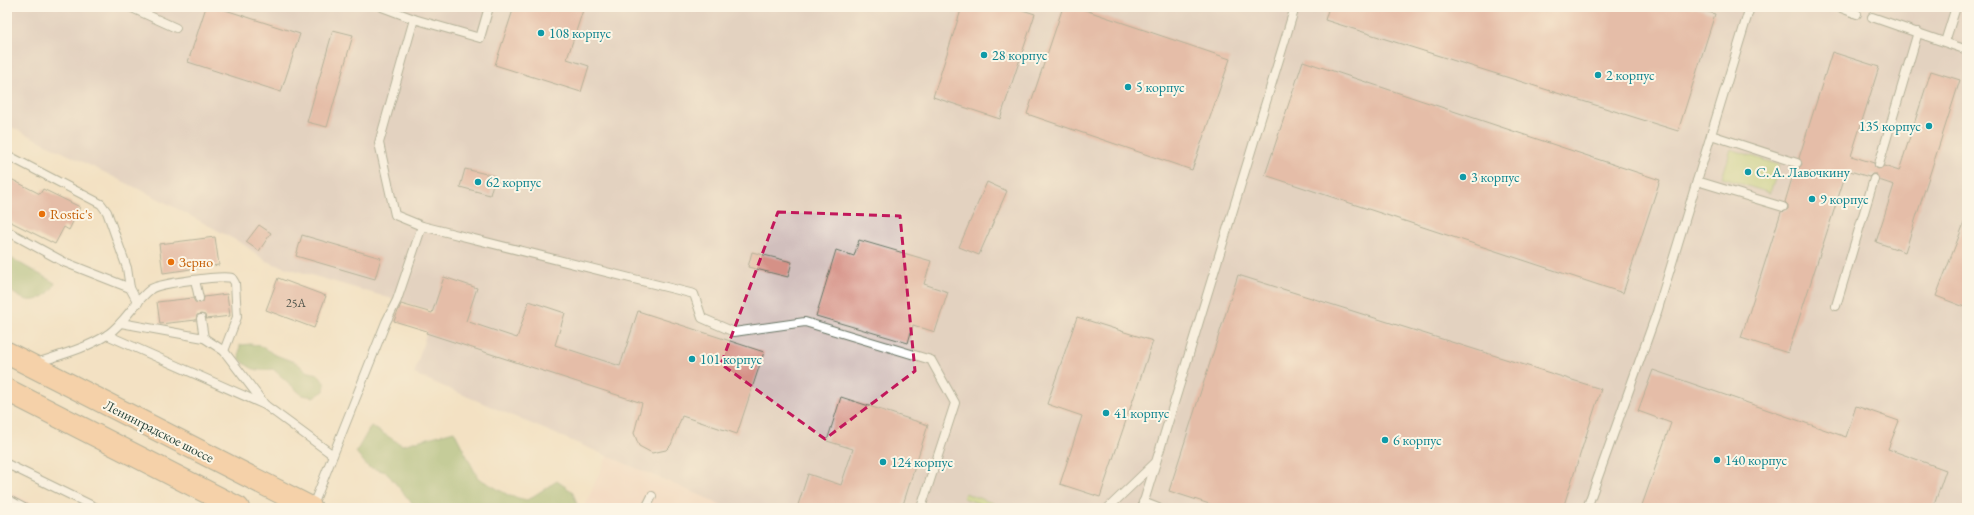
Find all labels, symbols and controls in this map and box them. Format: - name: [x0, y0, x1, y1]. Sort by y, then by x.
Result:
- place label: 108 корпус: [549, 24, 611, 42]
- marker: 108 корпус: [536, 28, 546, 38]
- place label: 28 корпус: [992, 46, 1048, 64]
- marker: 28 корпус: [979, 50, 989, 60]
- place label: 2 корпус: [1606, 66, 1655, 84]
- marker: 2 корпус: [1593, 70, 1603, 80]
- place label: 5 корпус: [1136, 78, 1185, 96]
- marker: 5 корпус: [1123, 82, 1133, 92]
- place label: 135 корпус: [1859, 117, 1921, 135]
- marker: 135 корпус: [1924, 121, 1934, 131]
- place label: С. А. Лавочкину: [1756, 163, 1851, 181]
- marker: С. А. Лавочкину: [1743, 167, 1753, 177]
- place label: 3 корпус: [1471, 168, 1520, 186]
- marker: 3 корпус: [1458, 172, 1468, 182]
- place label: 62 корпус: [486, 173, 542, 191]
- marker: 62 корпус: [473, 177, 483, 187]
- place label: 9 корпус: [1820, 190, 1869, 208]
- marker: 9 корпус: [1807, 194, 1817, 204]
- place label: Rostic's: [50, 205, 93, 223]
- marker: Rostic's: [37, 209, 47, 219]
- place label: Зерно: [179, 253, 213, 271]
- marker: Зерно: [166, 257, 176, 267]
- house number: 25А: [286, 295, 307, 311]
- place label: 101 корпус: [700, 350, 762, 368]
- marker: 101 корпус: [687, 354, 697, 364]
- street label: Ленинградское шоссе: [101, 395, 218, 467]
- place label: 41 корпус: [1114, 404, 1170, 422]
- marker: 41 корпус: [1101, 408, 1111, 418]
- place label: 6 корпус: [1393, 431, 1442, 449]
- marker: 6 корпус: [1380, 435, 1390, 445]
- place label: 140 корпус: [1725, 451, 1787, 469]
- place label: 124 корпус: [891, 453, 953, 471]
- marker: 140 корпус: [1712, 455, 1722, 465]
- marker: 124 корпус: [878, 457, 888, 467]

